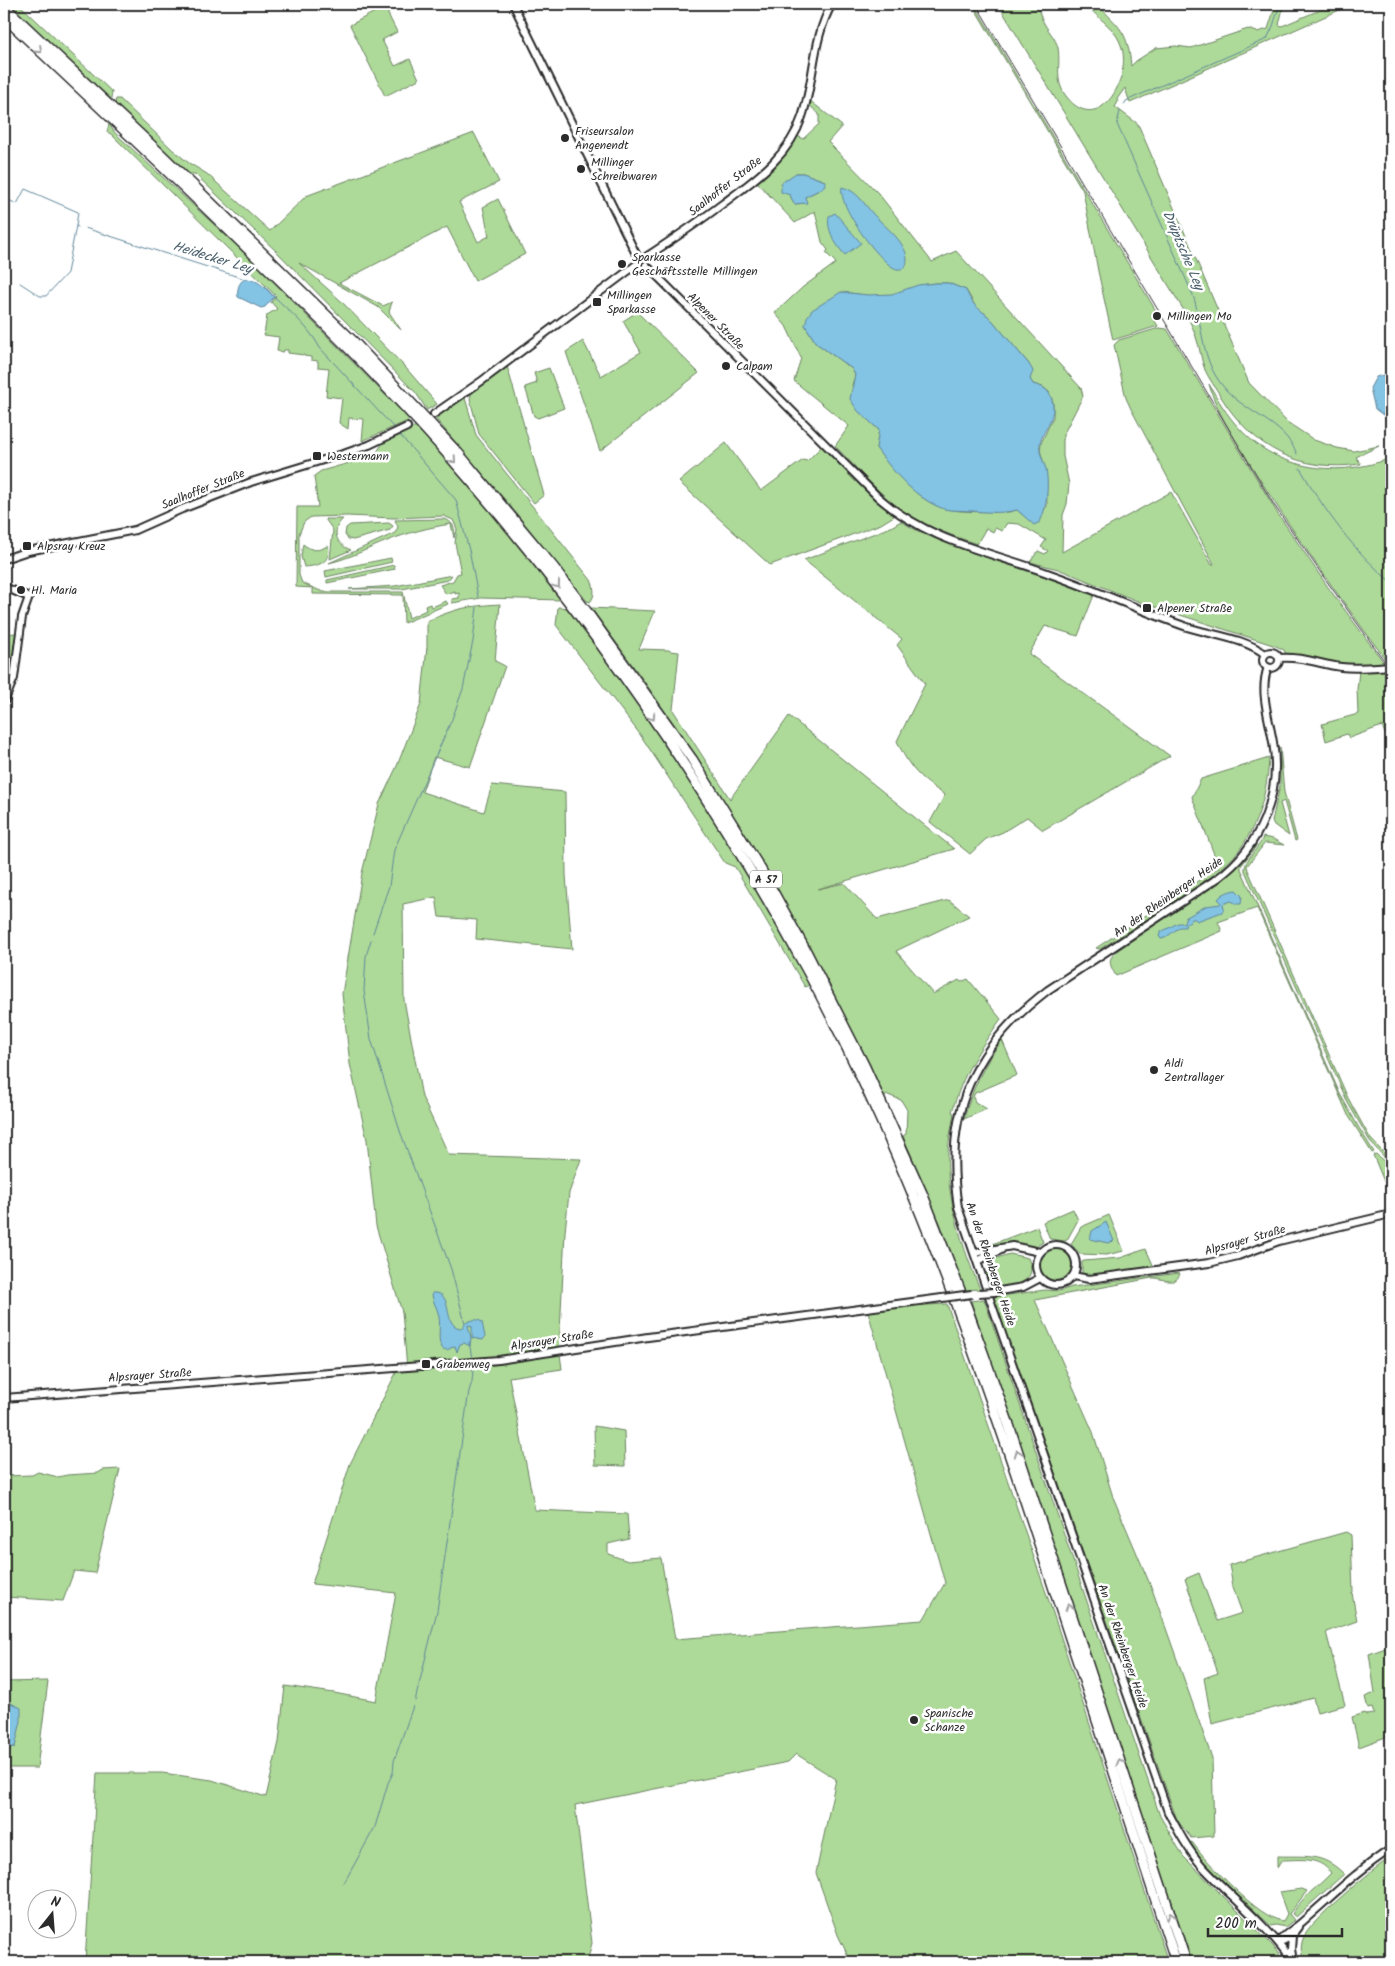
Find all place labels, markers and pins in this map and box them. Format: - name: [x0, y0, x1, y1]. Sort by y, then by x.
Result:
- place label: Friseursalon Angenendt: [575, 122, 634, 155]
- marker: Friseursalon Angenendt: [559, 132, 571, 144]
- place label: Millinger Schreibwaren: [591, 153, 657, 186]
- marker: Millinger Schreibwaren: [575, 163, 587, 175]
- place label: Sparkasse Geschäftsstelle Millingen: [632, 248, 758, 281]
- marker: Sparkasse Geschäftsstelle Millingen: [616, 258, 628, 270]
- place label: Millingen Sparkasse: [607, 286, 656, 319]
- marker: Millingen Sparkasse: [591, 296, 603, 308]
- place label: Millingen Mo: [1167, 307, 1232, 326]
- marker: Millingen Mo: [1151, 310, 1163, 322]
- place label: Calpam: [736, 357, 773, 376]
- marker: Calpam: [720, 360, 732, 372]
- place label: Westermann: [327, 447, 389, 466]
- marker: Westermann: [311, 450, 323, 462]
- place label: Alpsray Kreuz: [37, 537, 106, 556]
- marker: Alpsray Kreuz: [21, 540, 33, 552]
- place label: Hl. Maria: [31, 581, 78, 600]
- marker: Hl. Maria: [15, 584, 27, 596]
- place label: Alpener Straße: [1157, 599, 1233, 618]
- marker: Alpener Straße: [1141, 602, 1153, 614]
- place label: Aldi Zentrallager: [1164, 1054, 1225, 1087]
- marker: Aldi Zentrallager: [1148, 1064, 1160, 1076]
- place label: Grabenweg: [436, 1355, 491, 1374]
- marker: Grabenweg: [420, 1358, 432, 1370]
- place label: Spanische Schanze: [924, 1704, 974, 1737]
- marker: Spanische Schanze: [908, 1714, 920, 1726]

